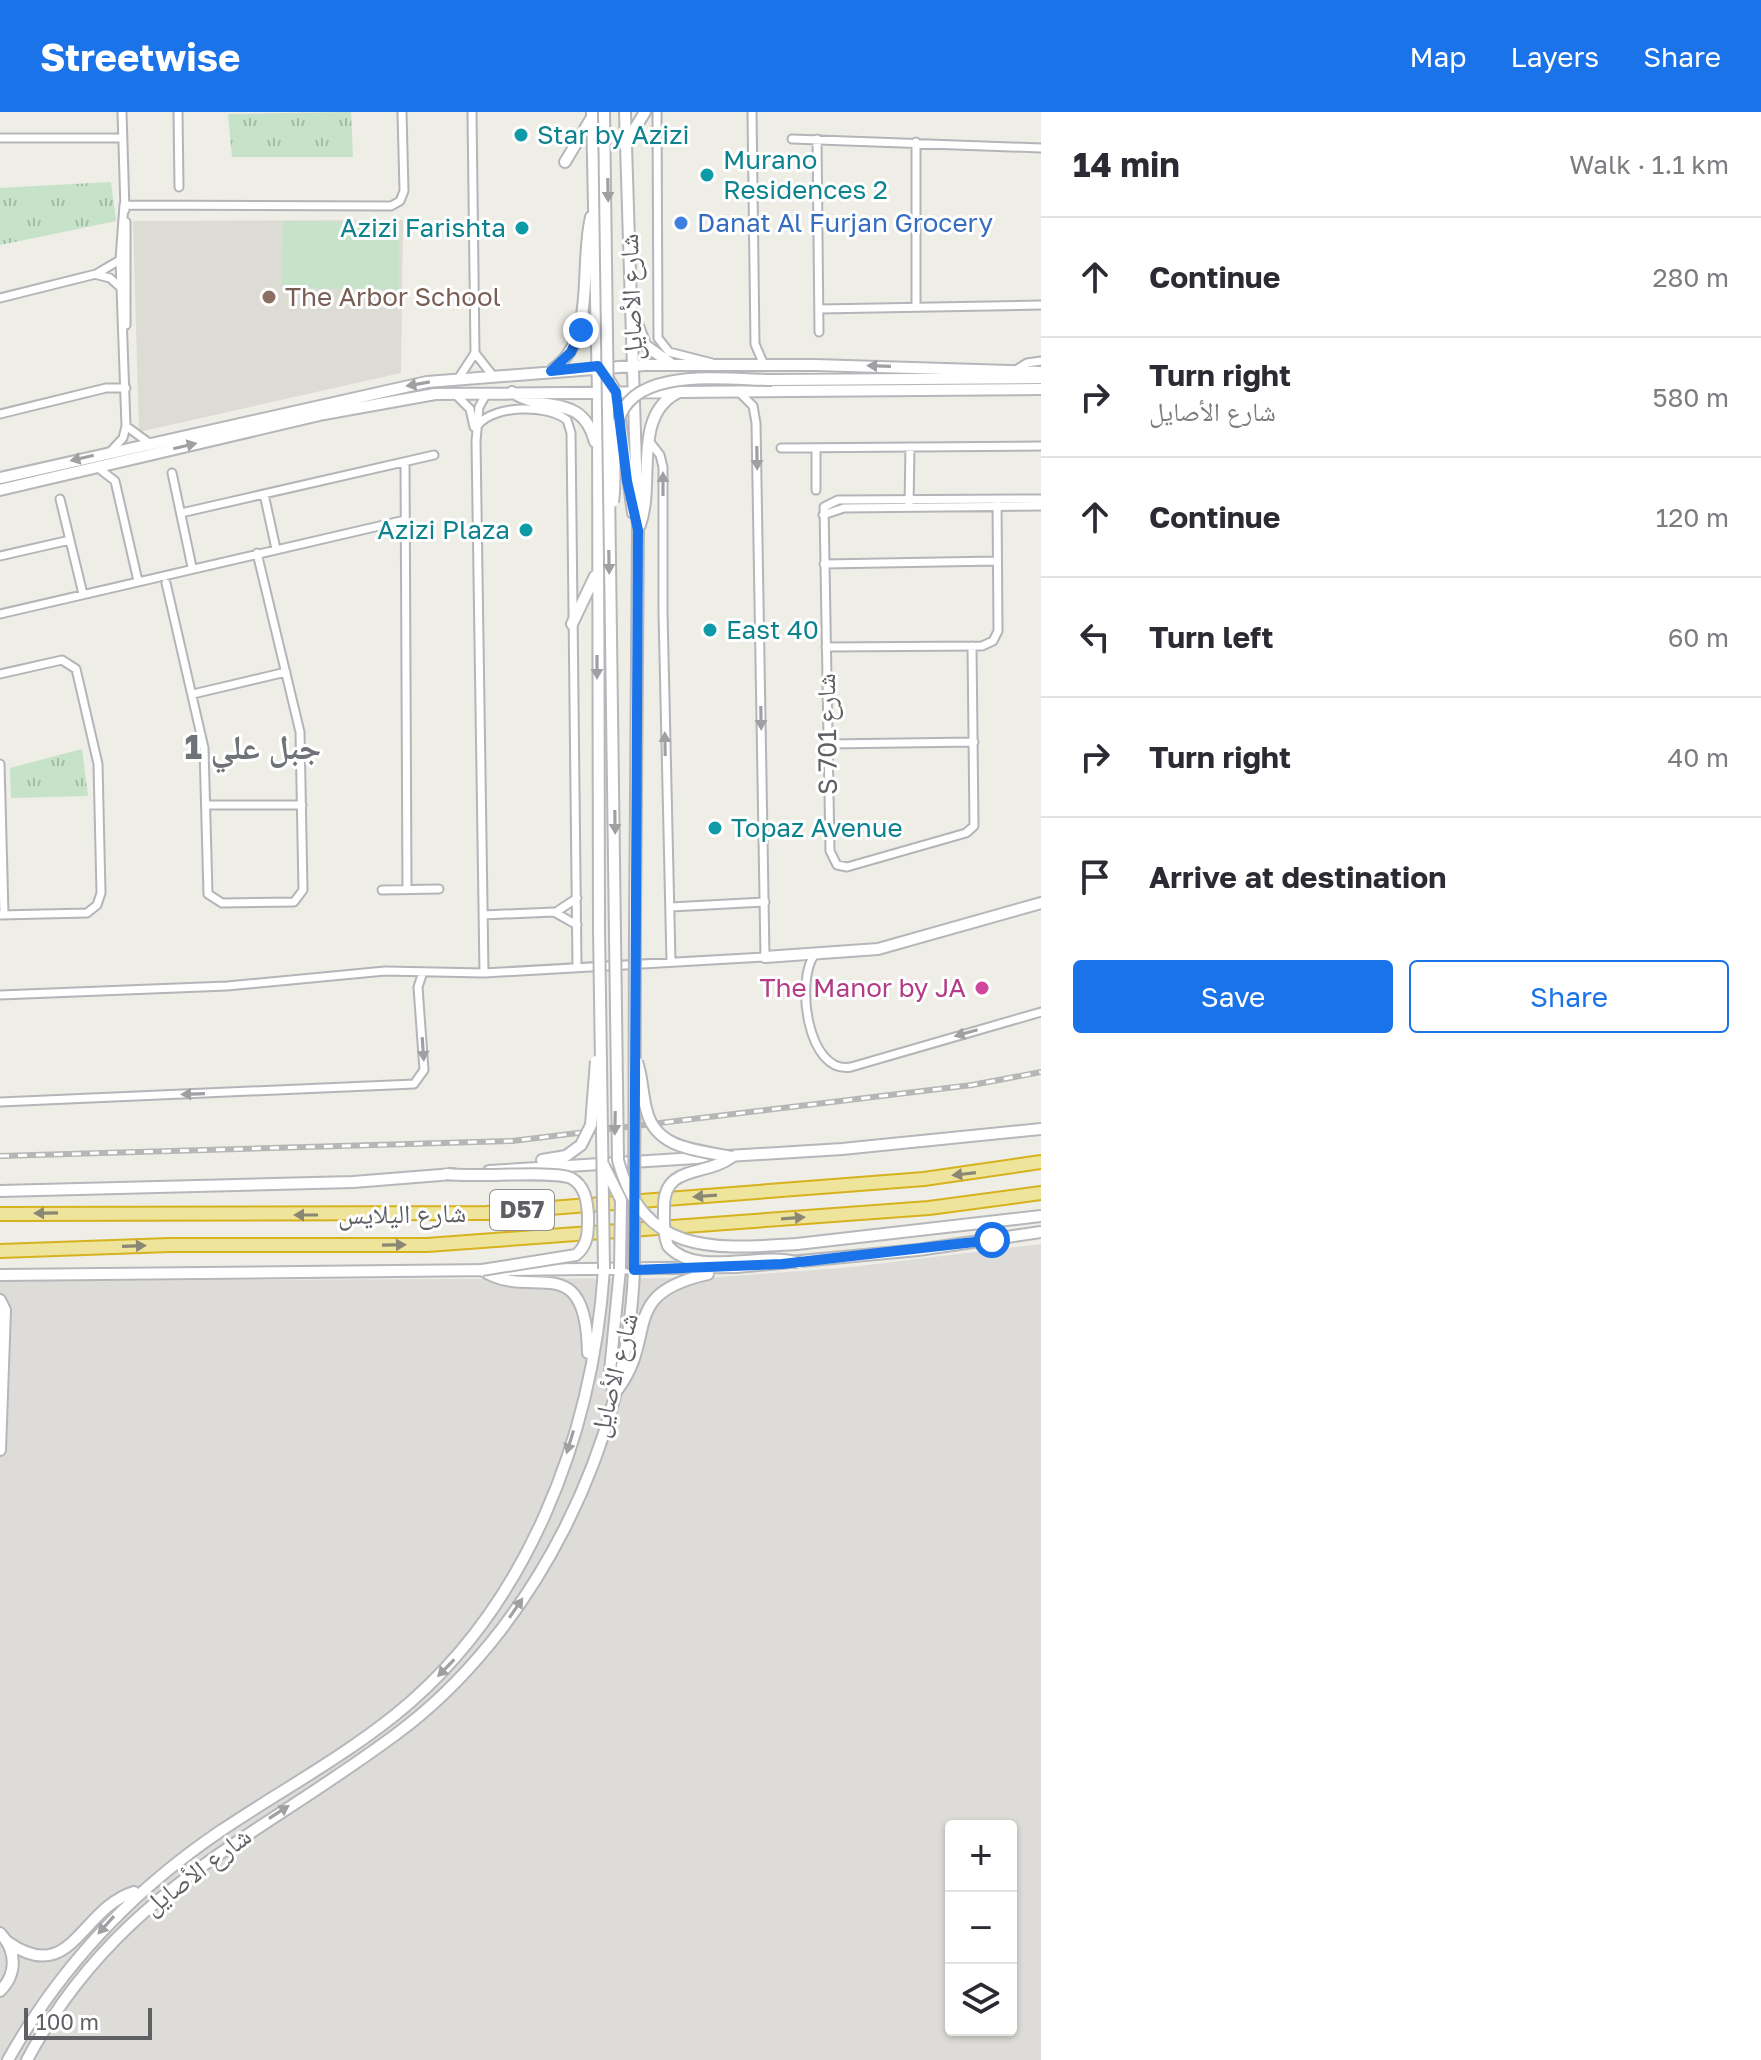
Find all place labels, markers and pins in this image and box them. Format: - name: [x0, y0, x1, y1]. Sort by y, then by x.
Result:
- place label: Star by Azizi: [537, 119, 690, 150]
- marker: Star by Azizi: [512, 126, 530, 144]
- place label: Murano Residences 2: [723, 144, 888, 205]
- marker: Murano Residences 2: [698, 166, 716, 184]
- place label: Danat Al Furjan Grocery: [697, 207, 993, 238]
- place label: Azizi Farishta: [340, 212, 506, 243]
- marker: Danat Al Furjan Grocery: [672, 214, 690, 232]
- marker: Azizi Farishta: [513, 219, 531, 237]
- place label: The Arbor School: [285, 281, 501, 312]
- marker: The Arbor School: [260, 288, 278, 306]
- place label: Azizi Plaza: [377, 514, 510, 545]
- marker: Azizi Plaza: [517, 521, 535, 539]
- place label: East 40: [726, 614, 819, 645]
- marker: East 40: [701, 621, 719, 639]
- place label: Topaz Avenue: [731, 812, 903, 843]
- marker: Topaz Avenue: [706, 819, 724, 837]
- place label: The Manor by JA: [759, 972, 966, 1003]
- marker: The Manor by JA: [973, 979, 991, 997]

